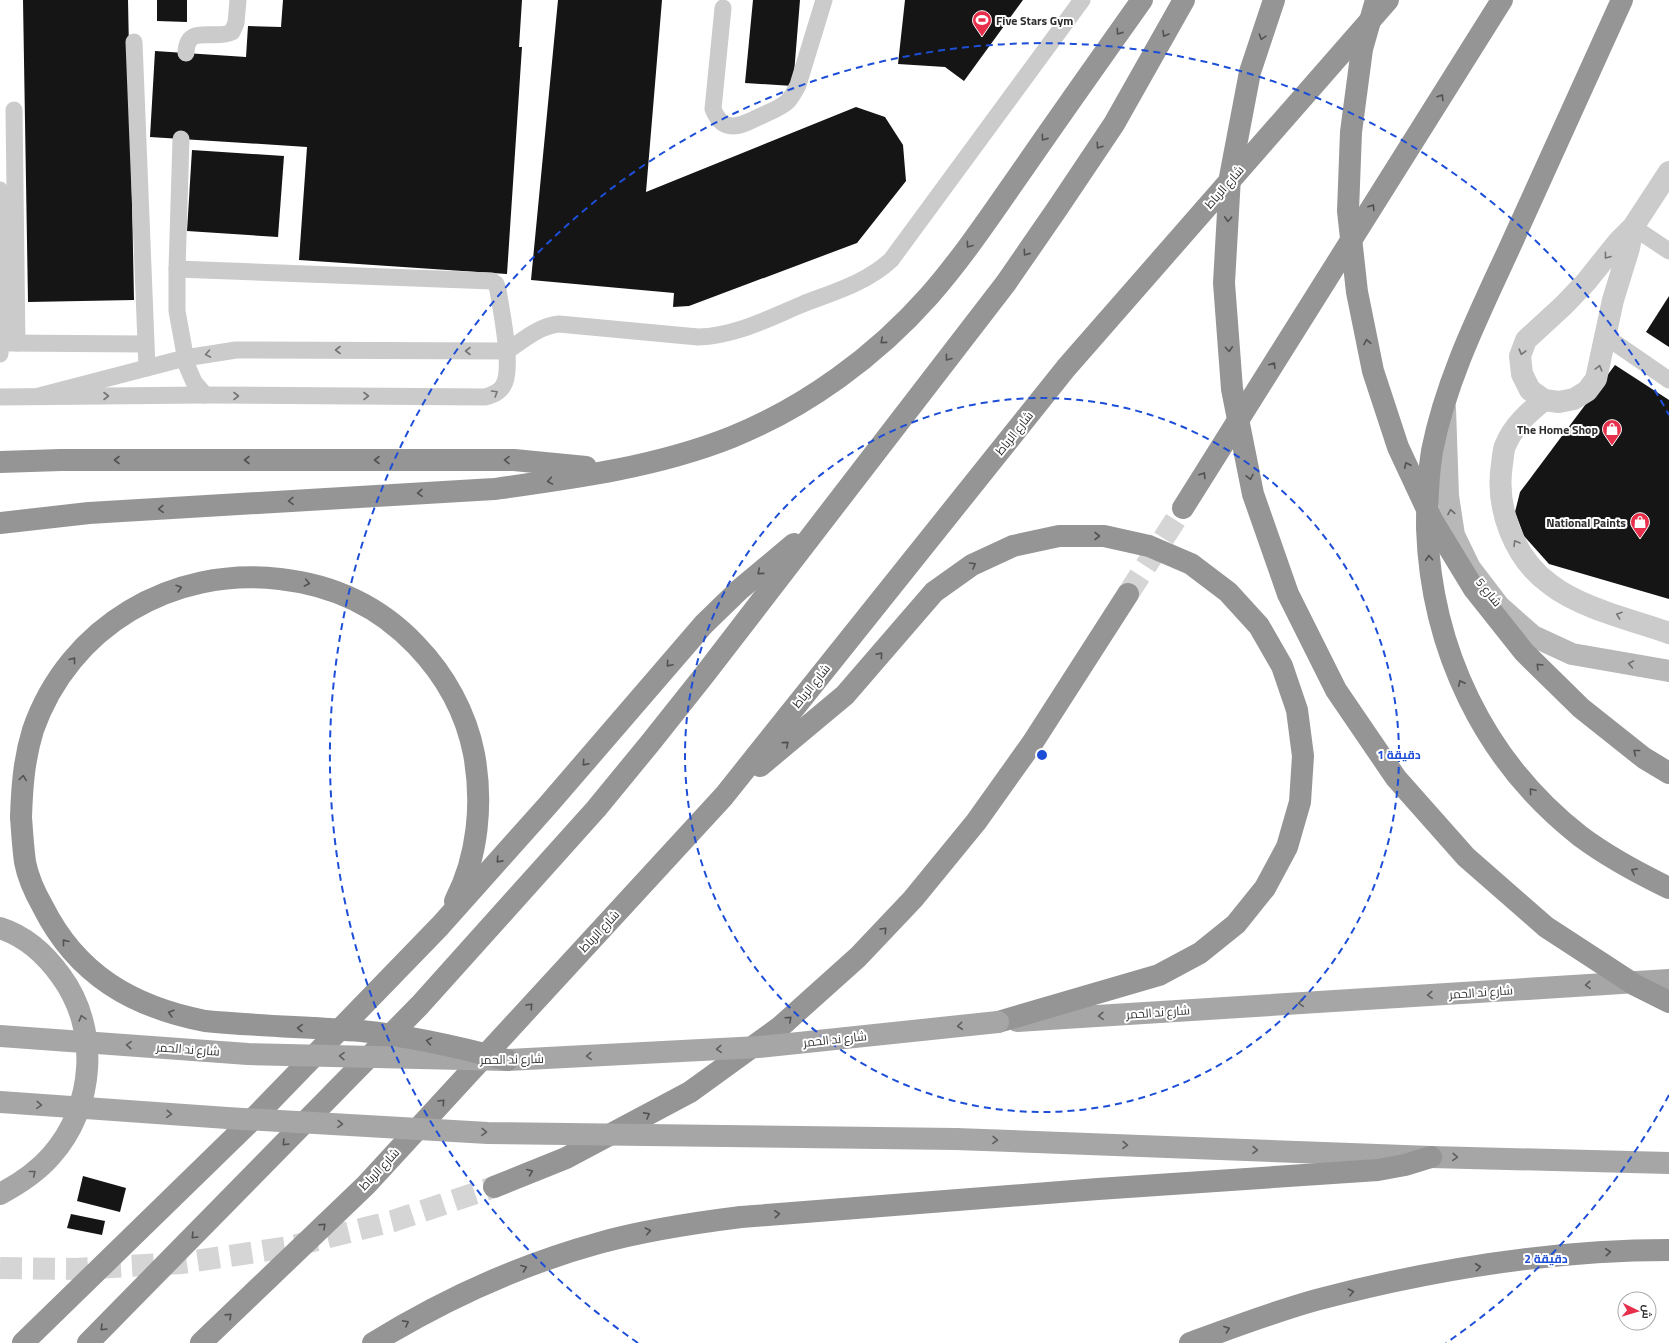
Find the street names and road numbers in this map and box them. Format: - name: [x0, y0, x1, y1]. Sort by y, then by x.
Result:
- street label: شارع الرباط: [1200, 161, 1248, 213]
- street label: شارع الرباط: [990, 407, 1038, 459]
- street label: شارع 5: [1471, 573, 1507, 611]
- street label: شارع الرباط: [787, 660, 835, 712]
- street label: شارع الرباط: [574, 905, 624, 956]
- street label: شارع ند الحمر: [1448, 980, 1513, 1004]
- street label: شارع ند الحمر: [1125, 1000, 1190, 1024]
- street label: شارع ند الحمر: [801, 1026, 868, 1052]
- street label: شارع ند الحمر: [155, 1037, 220, 1061]
- street label: شارع ند الحمر: [479, 1049, 544, 1069]
- street label: شارع الرباط: [354, 1143, 404, 1194]

